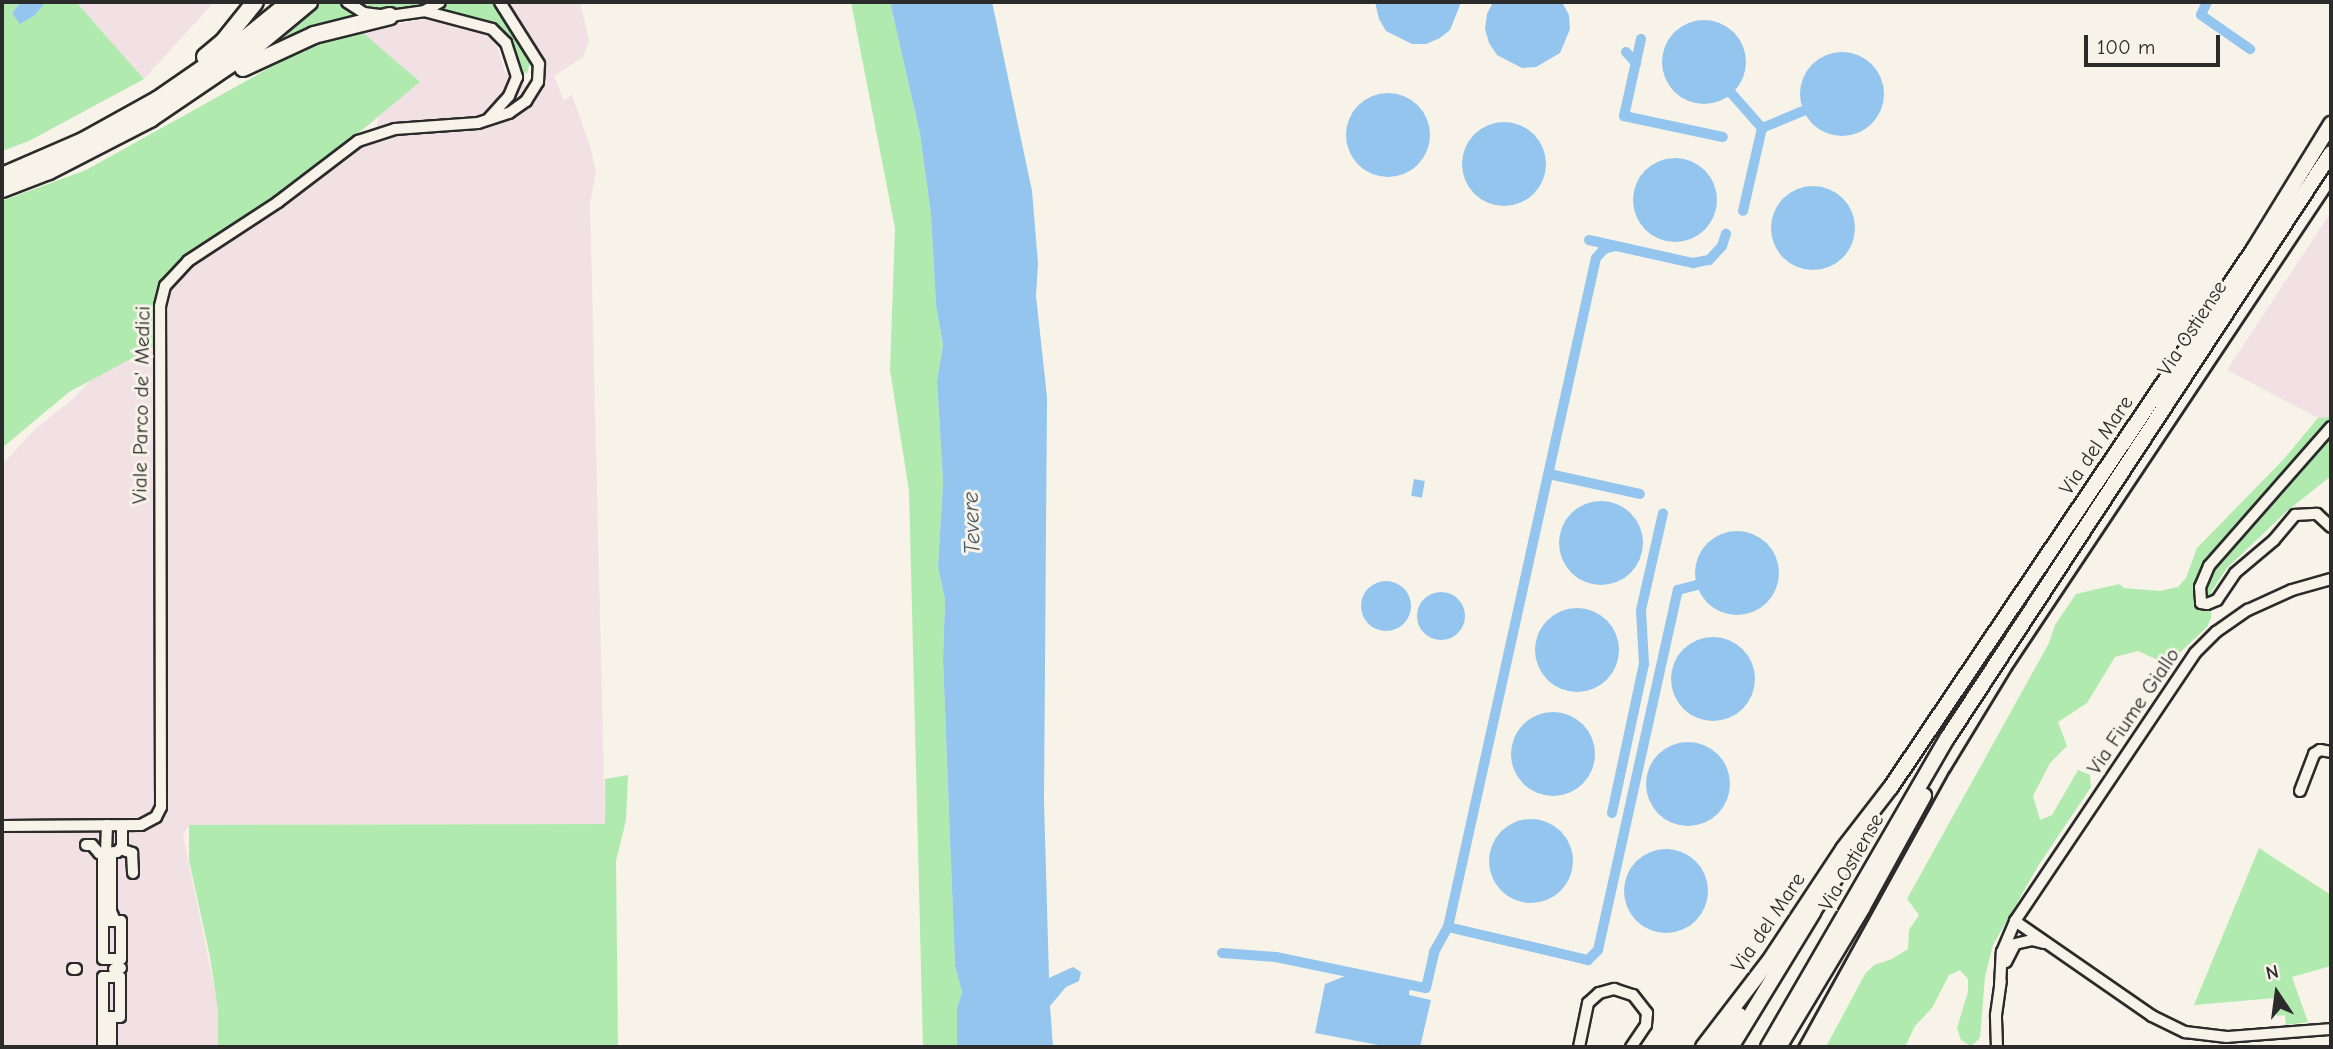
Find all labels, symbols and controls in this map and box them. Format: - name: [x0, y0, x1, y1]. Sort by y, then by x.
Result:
- scale bar: [2088, 21, 2224, 65]
- text: 100 m: [2097, 35, 2155, 59]
- street label: Via Ostiense: [2152, 276, 2232, 380]
- street label: Viale Parco de' Medici: [127, 306, 155, 504]
- street label: Via del Mare: [2054, 391, 2138, 499]
- water label: Tevere: [957, 491, 987, 555]
- street label: Via Fiume Giallo: [2081, 643, 2185, 779]
- street label: Via Ostiense: [1813, 809, 1889, 915]
- street label: Via del Mare: [1726, 868, 1810, 976]
- north arrow: [2242, 958, 2312, 1028]
- text: N: [2264, 960, 2281, 985]

